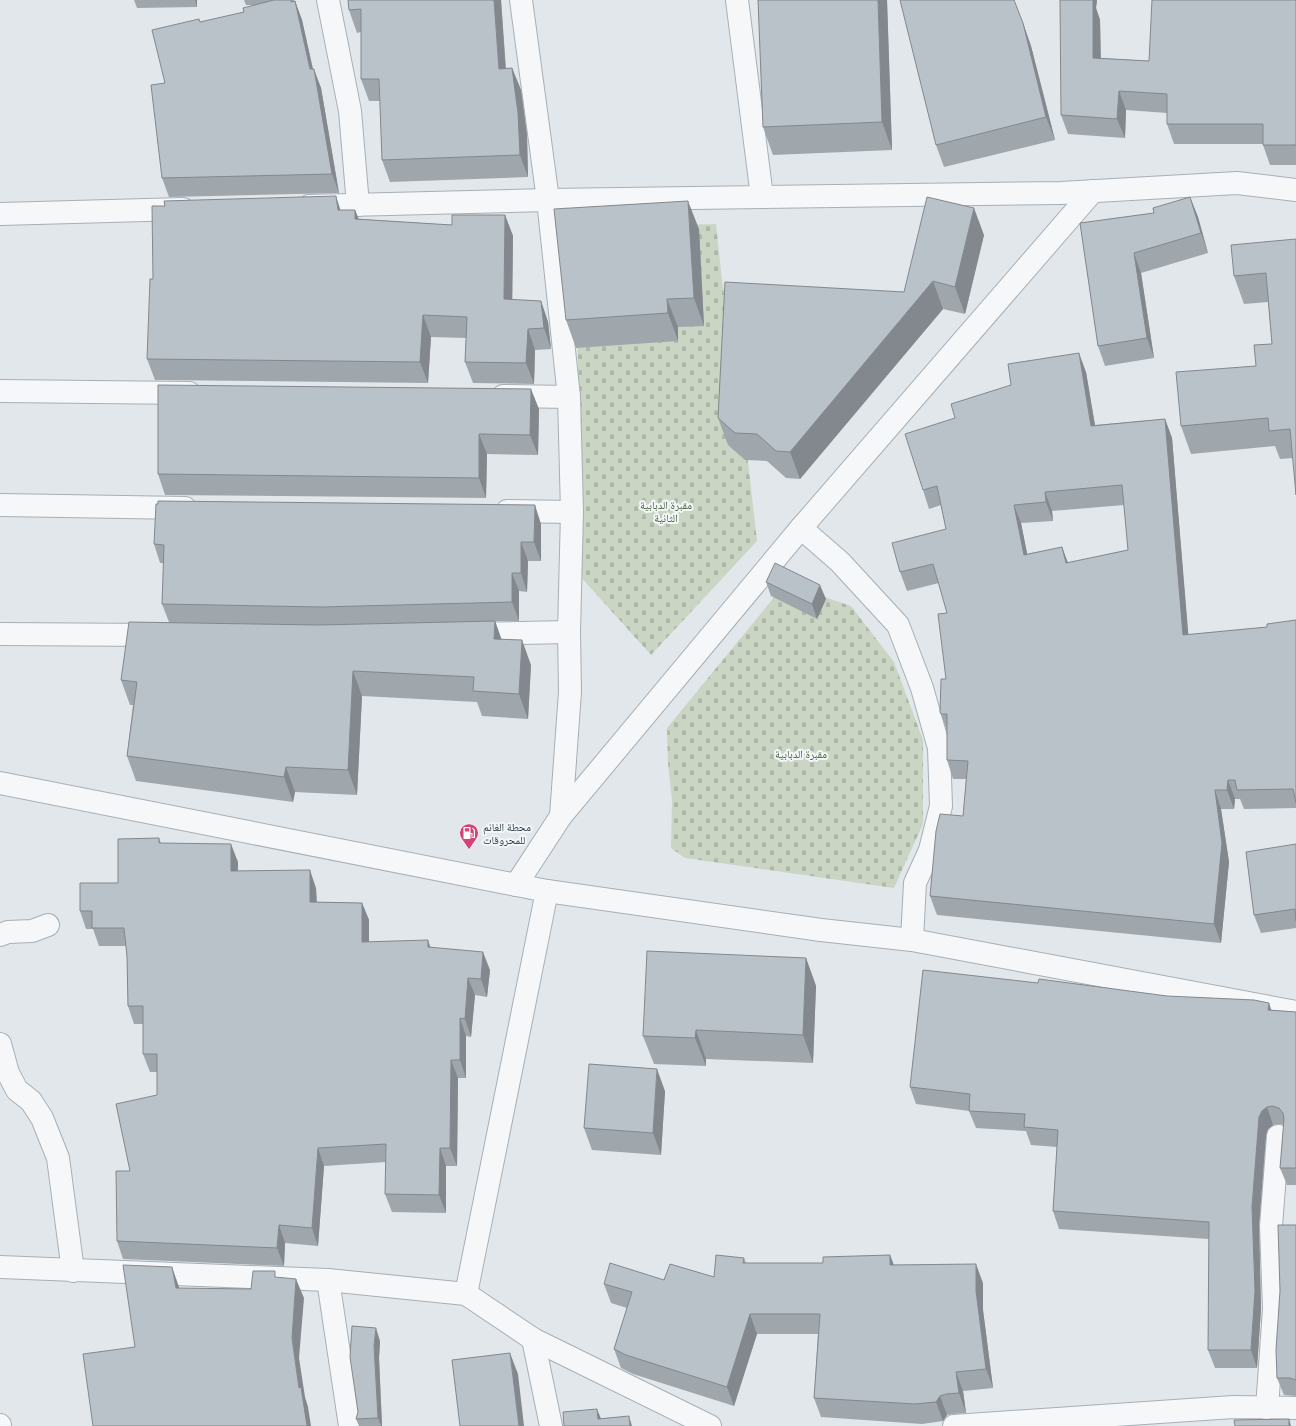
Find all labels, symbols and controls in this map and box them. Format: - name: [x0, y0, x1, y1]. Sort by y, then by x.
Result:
- park label: مقبرة الدبابية الثانية: [640, 499, 692, 525]
- park label: مقبرة الدبابية: [775, 748, 827, 761]
- place label: محطة الغانم للمحروقات: [483, 821, 531, 847]
- fuel station icon: محطة الغانم للمحروقات: [458, 822, 480, 850]

